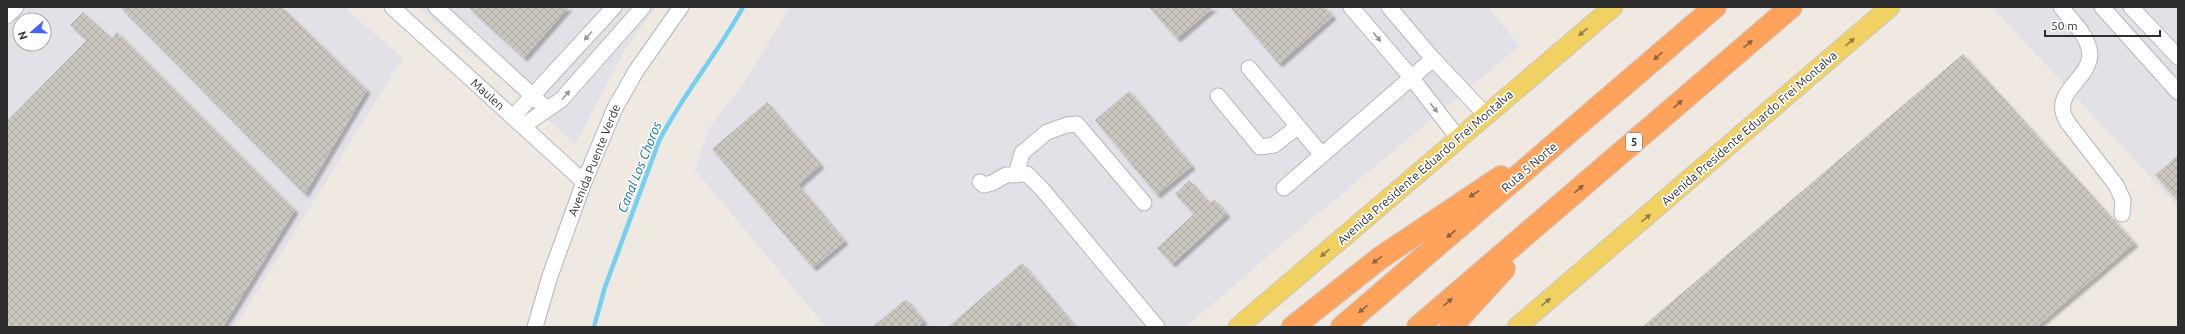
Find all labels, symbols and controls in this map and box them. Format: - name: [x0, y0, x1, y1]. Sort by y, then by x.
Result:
- north arrow: [12, 12, 52, 52]
- scale bar: [2045, 12, 2160, 38]
- text: 50 m: [2051, 19, 2078, 32]
- one-way arrow: [1578, 28, 1588, 37]
- text: N: [16, 30, 30, 41]
- one-way arrow: [583, 31, 592, 41]
- one-way arrow: [1372, 31, 1381, 42]
- one-way arrow: [1845, 37, 1856, 46]
- one-way arrow: [1743, 39, 1753, 48]
- street label: Avenida Presidente Eduardo Frei Montalva: [1659, 48, 1839, 208]
- one-way arrow: [1652, 52, 1663, 61]
- street label: Maulen: [469, 76, 507, 112]
- street label: Avenida Presidente Eduardo Frei Montalva: [1335, 87, 1515, 247]
- one-way arrow: [561, 90, 570, 101]
- one-way arrow: [1673, 99, 1683, 108]
- street label: Avenida Puente Verde: [566, 102, 622, 218]
- one-way arrow: [1430, 102, 1439, 113]
- water label: Canal Los Choros: [614, 119, 664, 215]
- road number: 5: [1626, 133, 1642, 151]
- street label: Ruta 5 Norte: [1499, 139, 1559, 195]
- one-way arrow: [1574, 184, 1585, 193]
- one-way arrow: [1469, 190, 1479, 198]
- one-way arrow: [1640, 213, 1651, 222]
- one-way arrow: [1446, 229, 1456, 238]
- one-way arrow: [1319, 249, 1330, 258]
- one-way arrow: [1372, 256, 1383, 265]
- one-way arrow: [1442, 297, 1453, 306]
- one-way arrow: [1541, 297, 1552, 306]
- one-way arrow: [1358, 305, 1368, 314]

